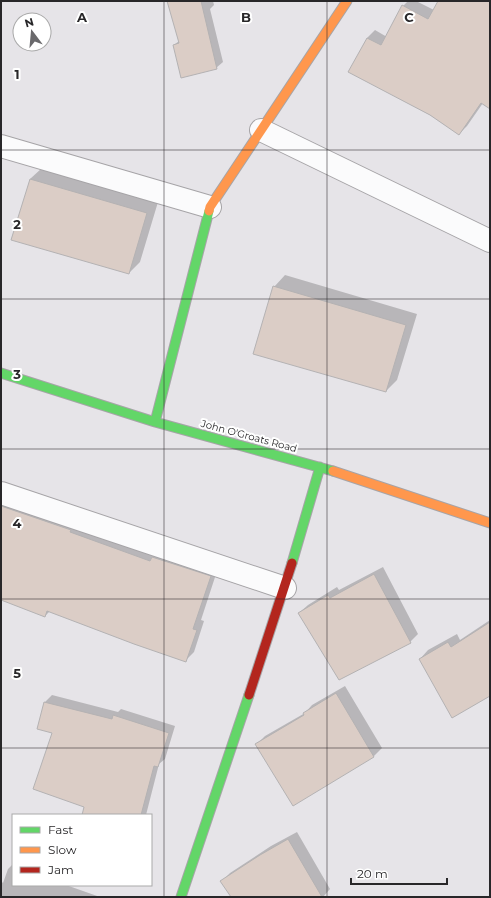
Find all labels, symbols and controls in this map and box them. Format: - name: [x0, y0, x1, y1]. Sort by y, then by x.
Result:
- text: A: [76, 9, 88, 25]
- text: B: [241, 9, 251, 25]
- text: C: [404, 9, 414, 25]
- north arrow: [12, 12, 52, 52]
- text: N: [23, 14, 35, 30]
- text: 1: [14, 66, 20, 82]
- text: 2: [13, 216, 21, 232]
- text: 3: [12, 366, 21, 382]
- street label: John O'Groats Road: [199, 417, 298, 455]
- text: 4: [13, 515, 22, 531]
- text: 5: [13, 665, 21, 681]
- legend: [12, 814, 152, 886]
- text: Fast: [48, 822, 73, 837]
- text: Slow: [48, 842, 77, 857]
- scale bar: [351, 860, 447, 886]
- text: Jam: [47, 862, 74, 877]
- text: 20 m: [357, 866, 388, 881]

